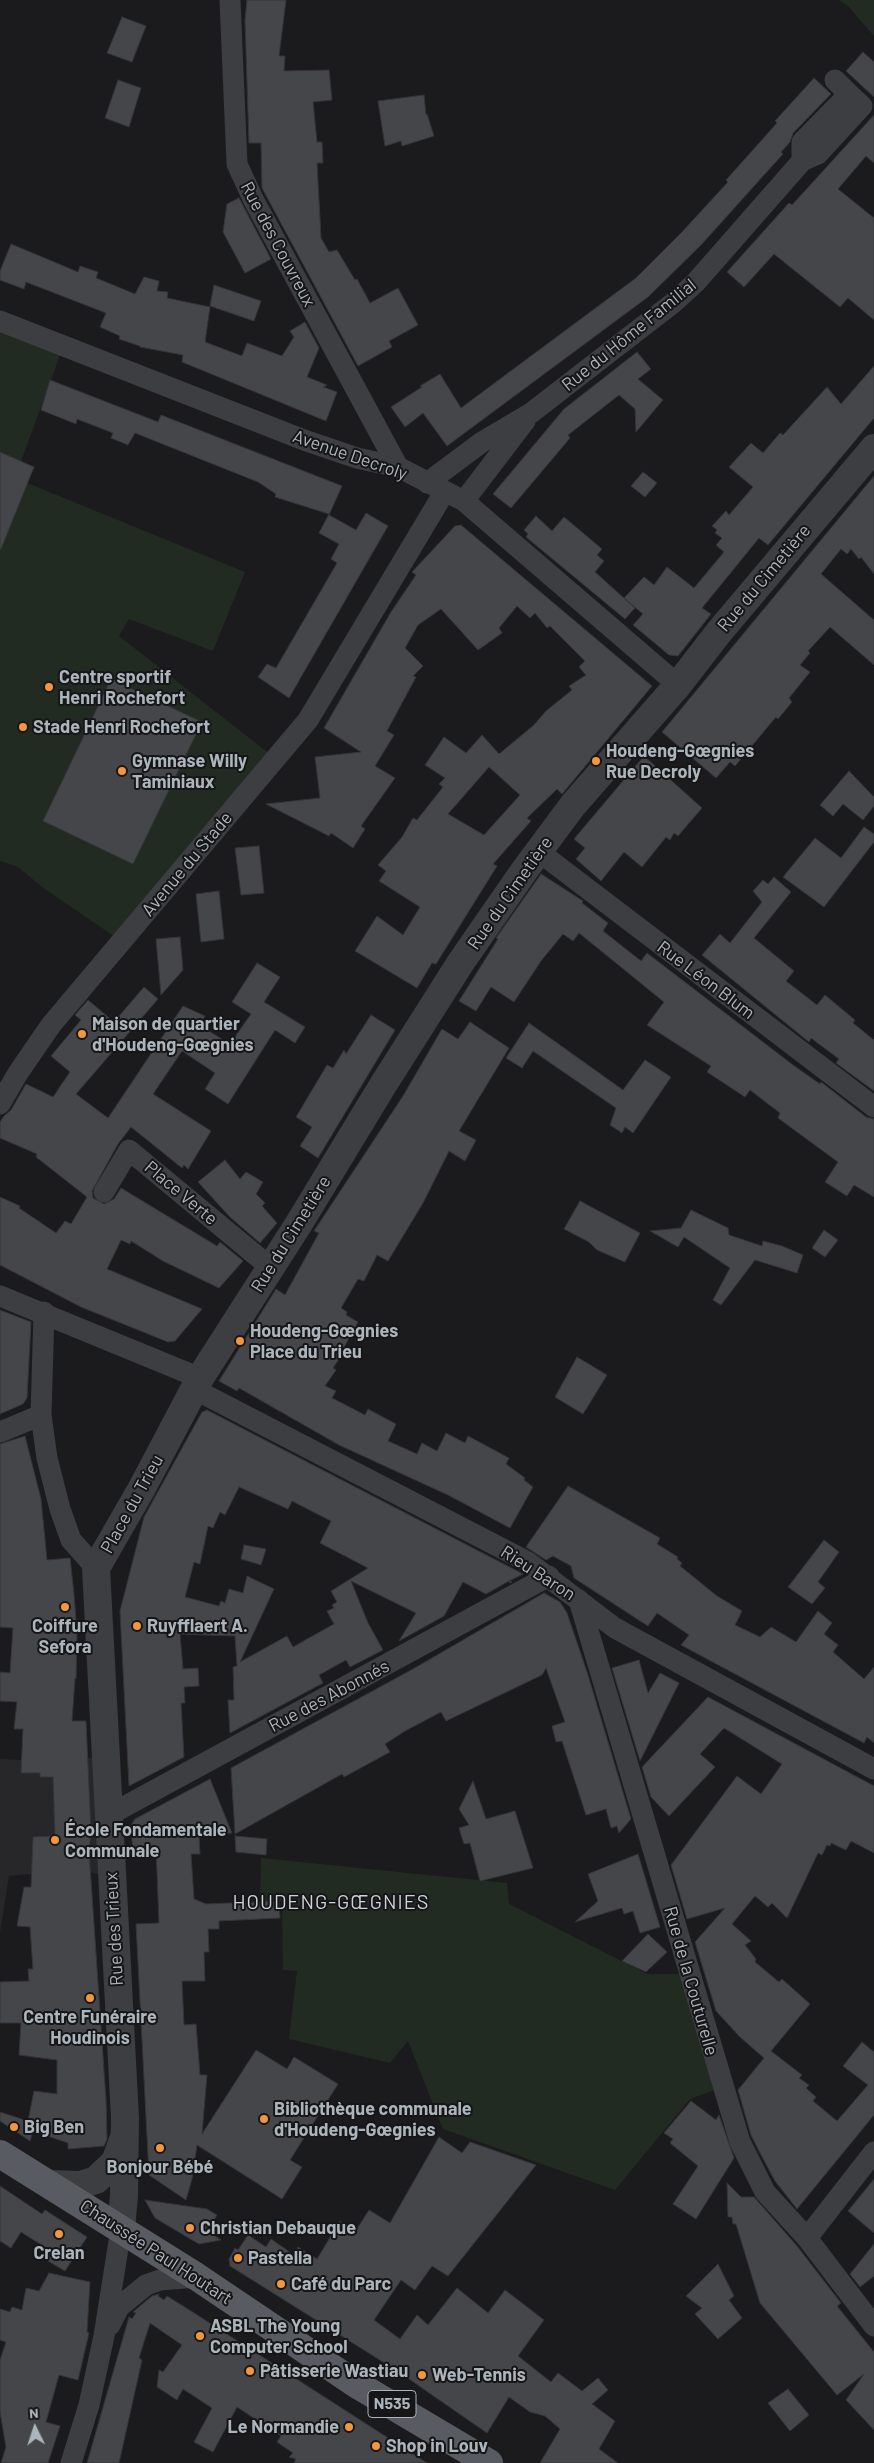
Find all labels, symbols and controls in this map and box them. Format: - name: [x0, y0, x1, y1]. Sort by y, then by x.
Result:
- street label: Rue des Couvreux: [236, 178, 320, 310]
- street label: Rue du Hôme Familial: [557, 274, 701, 396]
- street label: Avenue Decroly: [290, 425, 410, 485]
- street label: Rue du Cimetière: [713, 520, 815, 636]
- place label: Centre sportif Henri Rochefort: [59, 666, 185, 709]
- marker: Centre sportif Henri Rochefort: [43, 681, 55, 693]
- place label: Stade Henri Rochefort: [33, 716, 210, 738]
- marker: Stade Henri Rochefort: [17, 721, 29, 733]
- place label: Houdeng-Gœgnies Rue Decroly: [606, 740, 754, 782]
- place label: Gymnase Willy Taminiaux: [132, 750, 247, 792]
- marker: Houdeng-Gœgnies Rue Decroly: [590, 755, 602, 767]
- marker: Gymnase Willy Taminiaux: [116, 765, 128, 777]
- street label: Avenue du Stade: [137, 807, 237, 921]
- street label: Rue du Cimetière: [463, 832, 557, 954]
- street label: Rue Léon Blum: [653, 936, 759, 1024]
- place label: Maison de quartier d'Houdeng-Gœgnies: [92, 1013, 253, 1056]
- marker: Maison de quartier d'Houdeng-Gœgnies: [76, 1028, 88, 1040]
- street label: Place Verte: [140, 1156, 222, 1230]
- street label: Rue du Cimetière: [246, 1172, 336, 1296]
- place label: Houdeng-Gœgnies Place du Trieu: [250, 1320, 398, 1362]
- marker: Houdeng-Gœgnies Place du Trieu: [234, 1335, 246, 1347]
- street label: Place du Trieu: [96, 1451, 168, 1557]
- street label: Rieu Baron: [497, 1541, 579, 1605]
- marker: Coiffure Sefora: [59, 1601, 71, 1613]
- place label: Coiffure Sefora: [32, 1615, 98, 1658]
- place label: Ruyfflaert A.: [147, 1615, 248, 1637]
- marker: Ruyfflaert A.: [131, 1620, 143, 1632]
- street label: Rue des Abonnés: [265, 1655, 393, 1737]
- place label: École Fondamentale Communale: [65, 1819, 227, 1862]
- marker: École Fondamentale Communale: [49, 1834, 61, 1846]
- street label: Rue des Trieux: [100, 1872, 128, 1986]
- district label: HOUDENG-GŒGNIES: [231, 1890, 431, 1914]
- street label: Rue de la Couturelle: [659, 1904, 723, 2058]
- marker: Centre Funéraire Houdinois: [84, 1992, 96, 2004]
- place label: Centre Funéraire Houdinois: [23, 2006, 157, 2048]
- place label: Bibliothèque communale d'Houdeng-Gœgnies: [274, 2098, 472, 2140]
- marker: Bibliothèque communale d'Houdeng-Gœgnies: [258, 2113, 270, 2125]
- place label: Big Ben: [24, 2116, 84, 2138]
- marker: Big Ben: [8, 2121, 20, 2133]
- marker: Bonjour Bébé: [154, 2142, 166, 2154]
- place label: Bonjour Bébé: [107, 2156, 213, 2178]
- street label: Chaussée Paul Houtart: [76, 2195, 236, 2309]
- place label: Christian Debauque: [200, 2217, 356, 2239]
- marker: Christian Debauque: [184, 2222, 196, 2234]
- marker: Crelan: [53, 2228, 65, 2240]
- place label: Crelan: [33, 2242, 85, 2264]
- place label: Pastella: [248, 2247, 312, 2269]
- marker: Pastella: [232, 2252, 244, 2264]
- place label: Café du Parc: [291, 2273, 391, 2295]
- marker: Café du Parc: [275, 2278, 287, 2290]
- place label: ASBL The Young Computer School: [210, 2315, 348, 2358]
- marker: ASBL The Young Computer School: [194, 2330, 206, 2342]
- place label: Pâtisserie Wastiau: [260, 2360, 408, 2382]
- place label: Web-Tennis: [432, 2364, 526, 2386]
- marker: Pâtisserie Wastiau: [244, 2365, 256, 2377]
- marker: Web-Tennis: [416, 2369, 428, 2381]
- road number: N535: [368, 2390, 416, 2418]
- north arrow: [10, 2403, 60, 2453]
- text: N: [29, 2404, 39, 2421]
- place label: Le Normandie: [227, 2416, 339, 2438]
- marker: Le Normandie: [343, 2421, 355, 2433]
- place label: Shop in Louv: [386, 2435, 488, 2457]
- marker: Shop in Louv: [370, 2440, 382, 2452]

